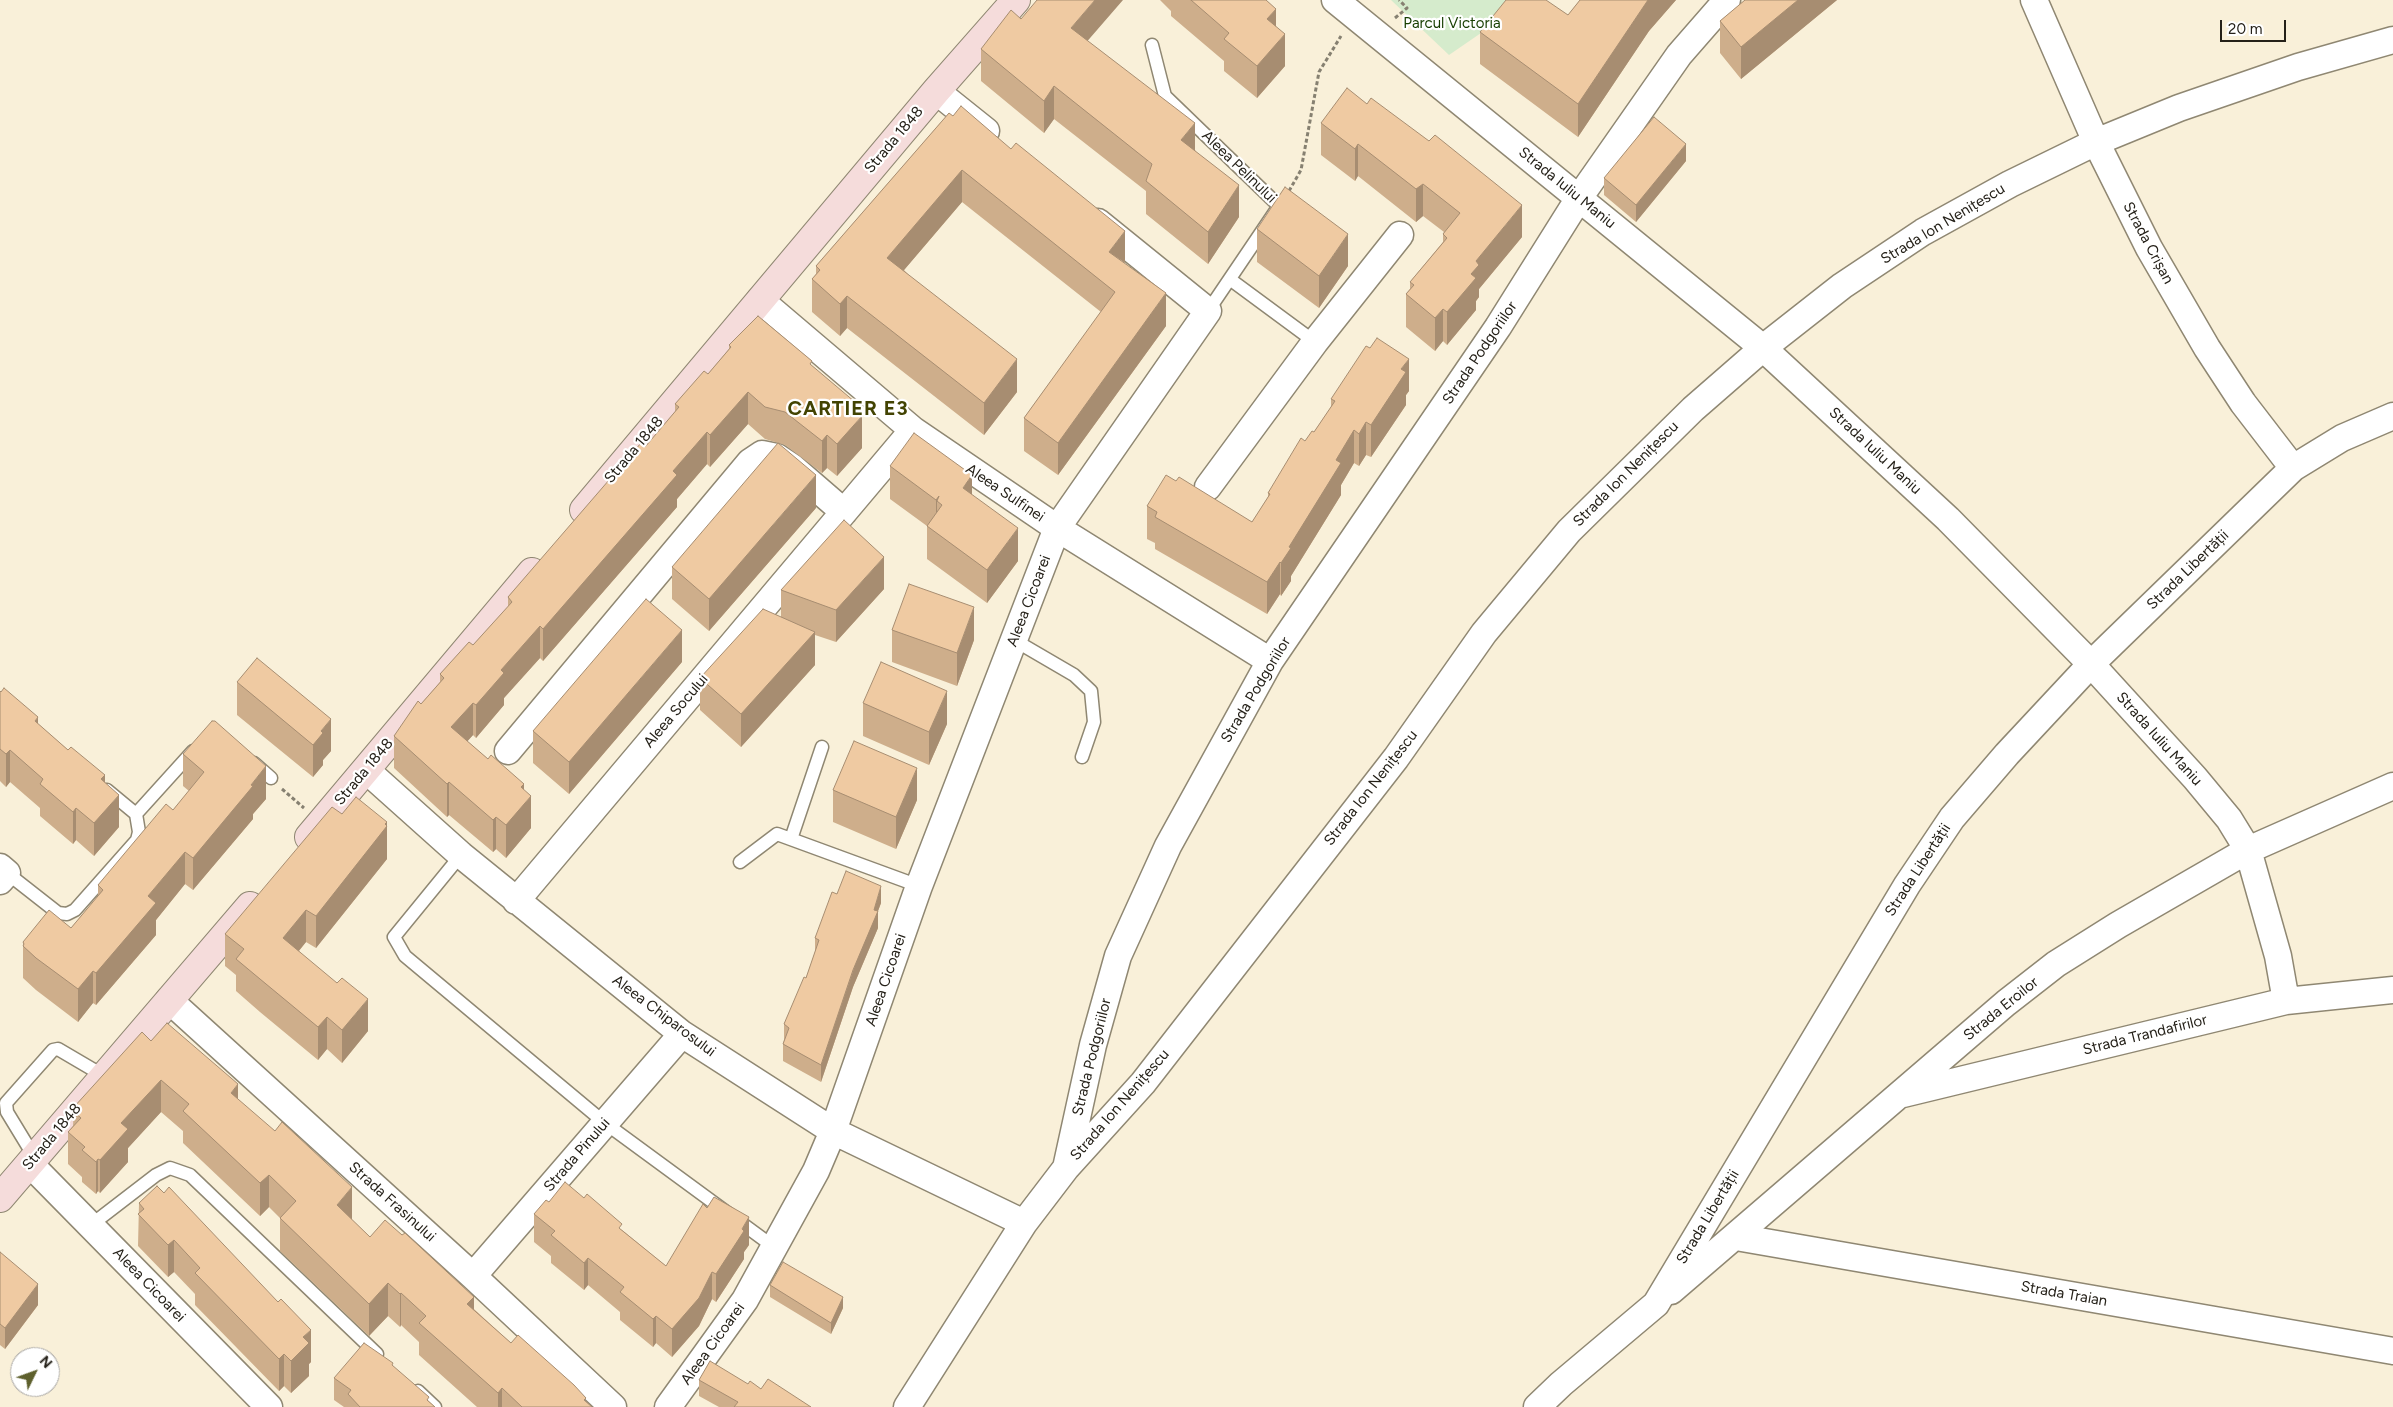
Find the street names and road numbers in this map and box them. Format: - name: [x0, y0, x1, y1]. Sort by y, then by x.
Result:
- street label: Strada 1848: [861, 103, 927, 177]
- street label: Aleea Pelinului: [1198, 127, 1280, 207]
- street label: Strada Iuliu Maniu: [1515, 143, 1619, 233]
- street label: Strada Ion Nenițescu: [1878, 180, 2008, 268]
- street label: Strada Crișan: [2119, 199, 2177, 287]
- street label: Strada Podgoriilor: [1439, 298, 1521, 408]
- street label: Strada Iuliu Maniu: [1825, 404, 1925, 498]
- street label: Strada 1848: [601, 413, 667, 487]
- street label: Strada Ion Nenițescu: [1570, 418, 1682, 530]
- street label: Aleea Sulfinei: [962, 460, 1048, 526]
- street label: Strada Libertății: [2143, 526, 2233, 614]
- street label: Aleea Cicoarei: [1003, 553, 1055, 649]
- street label: Strada Podgoriilor: [1217, 634, 1295, 746]
- street label: Aleea Socului: [640, 670, 712, 752]
- street label: Strada Iuliu Maniu: [2112, 689, 2206, 789]
- street label: Strada Ion Nenițescu: [1320, 727, 1422, 849]
- street label: Strada 1848: [331, 735, 397, 809]
- street label: Strada Libertății: [1881, 820, 1955, 920]
- street label: Aleea Cicoarei: [862, 931, 910, 1029]
- street label: Aleea Chiparosului: [609, 971, 719, 1061]
- street label: Strada Eroilor: [1960, 973, 2042, 1045]
- street label: Strada Podgoriilor: [1069, 996, 1115, 1118]
- street label: Strada Trandafirilor: [2081, 1011, 2209, 1059]
- street label: Strada Ion Nenițescu: [1067, 1046, 1173, 1164]
- street label: Strada 1848: [19, 1100, 85, 1174]
- street label: Strada Pinului: [540, 1114, 614, 1196]
- street label: Strada Frasinului: [345, 1158, 439, 1246]
- street label: Strada Libertății: [1673, 1167, 1743, 1267]
- street label: Aleea Cicoarei: [109, 1244, 189, 1326]
- street label: Strada Traian: [2019, 1278, 2109, 1310]
- street label: Aleea Cicoarei: [677, 1300, 749, 1388]

